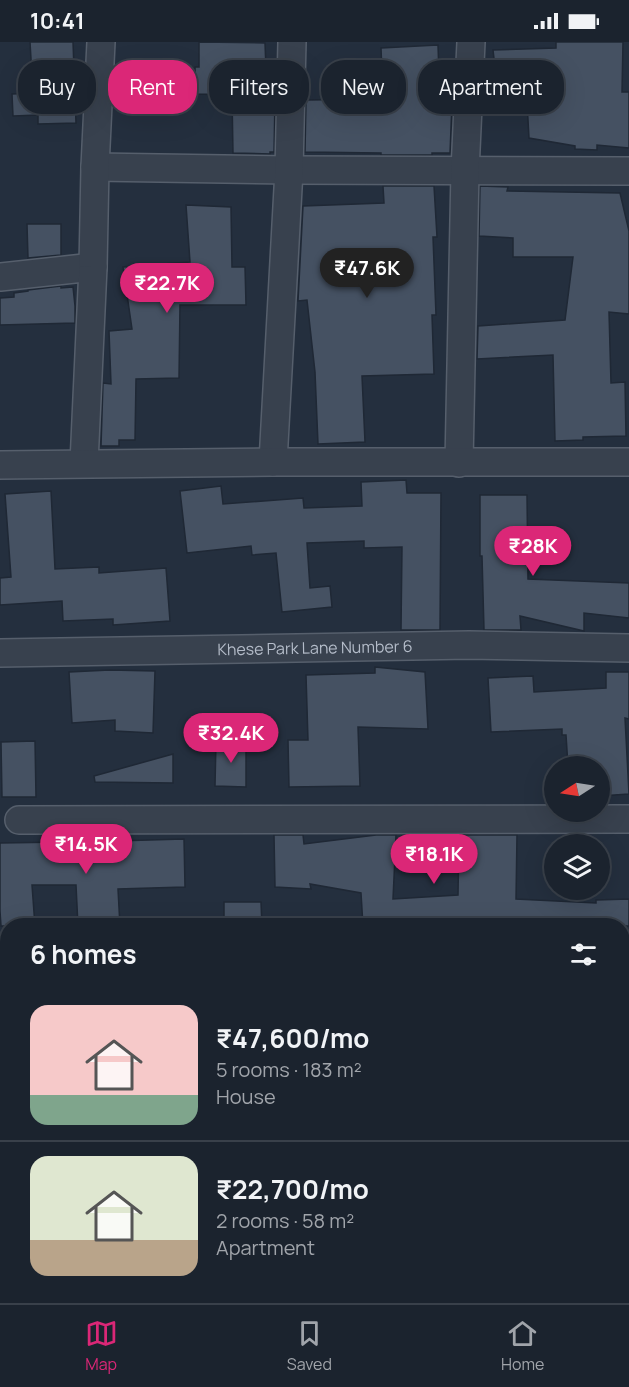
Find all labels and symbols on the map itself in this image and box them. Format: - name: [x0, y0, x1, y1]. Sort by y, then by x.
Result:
- pin: ₹47.6K: [318, 248, 416, 299]
- pin: ₹22.7K: [118, 263, 216, 314]
- pin: ₹28K: [497, 526, 569, 577]
- street label: Khese Park Lane Number 6: [217, 635, 413, 660]
- pin: ₹32.4K: [182, 713, 280, 764]
- north arrow: [544, 756, 610, 822]
- pin: ₹14.5K: [37, 824, 135, 875]
- pin: ₹18.1K: [385, 834, 483, 885]

